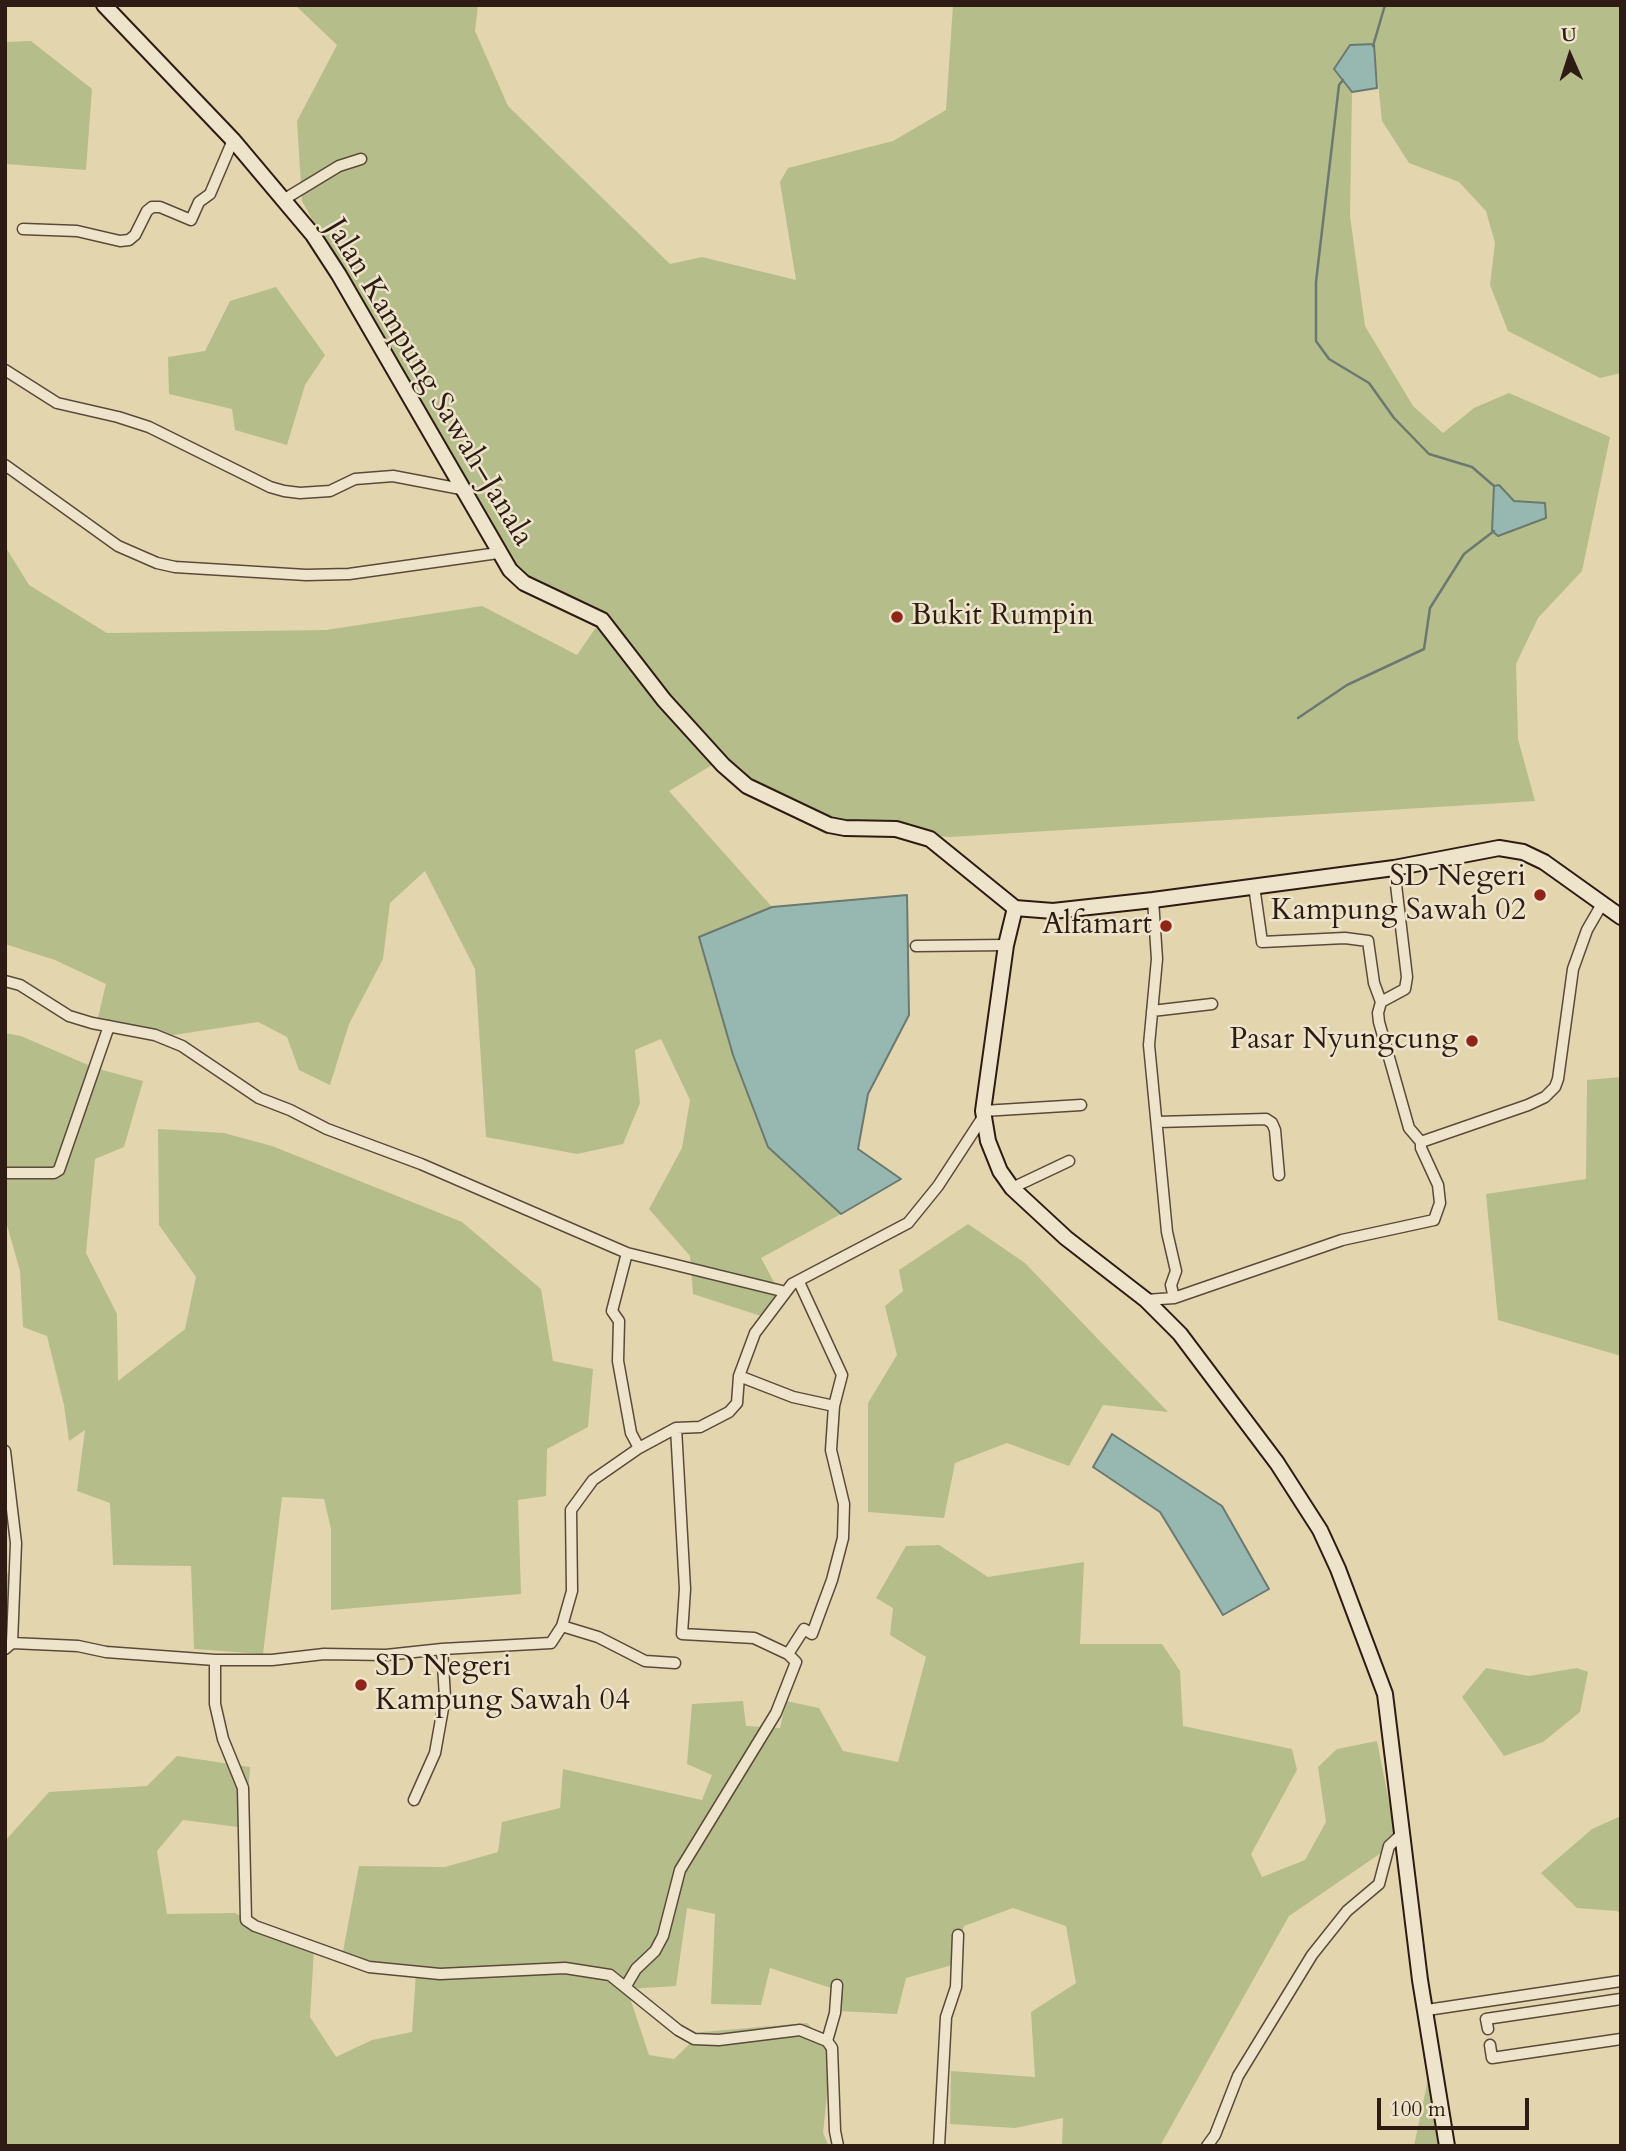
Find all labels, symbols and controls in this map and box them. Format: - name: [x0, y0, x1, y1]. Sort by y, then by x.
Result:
- north arrow: [1535, 21, 1605, 91]
- text: U: [1560, 22, 1577, 48]
- street label: Jalan Kampung Sawah–Janala: [316, 213, 540, 553]
- place label: Bukit Rumpin: [911, 599, 1094, 635]
- marker: Bukit Rumpin: [889, 609, 905, 625]
- place label: SD Negeri Kampung Sawah 02: [1271, 860, 1526, 930]
- marker: SD Negeri Kampung Sawah 02: [1532, 887, 1548, 903]
- place label: Alfamart: [1042, 908, 1152, 944]
- marker: Alfamart: [1158, 918, 1174, 934]
- place label: Pasar Nyungcung: [1230, 1023, 1458, 1059]
- marker: Pasar Nyungcung: [1464, 1033, 1480, 1049]
- place label: SD Negeri Kampung Sawah 04: [375, 1650, 630, 1720]
- marker: SD Negeri Kampung Sawah 04: [353, 1677, 369, 1693]
- scale bar: [1381, 2084, 1533, 2128]
- text: 100 m: [1390, 2095, 1446, 2124]

